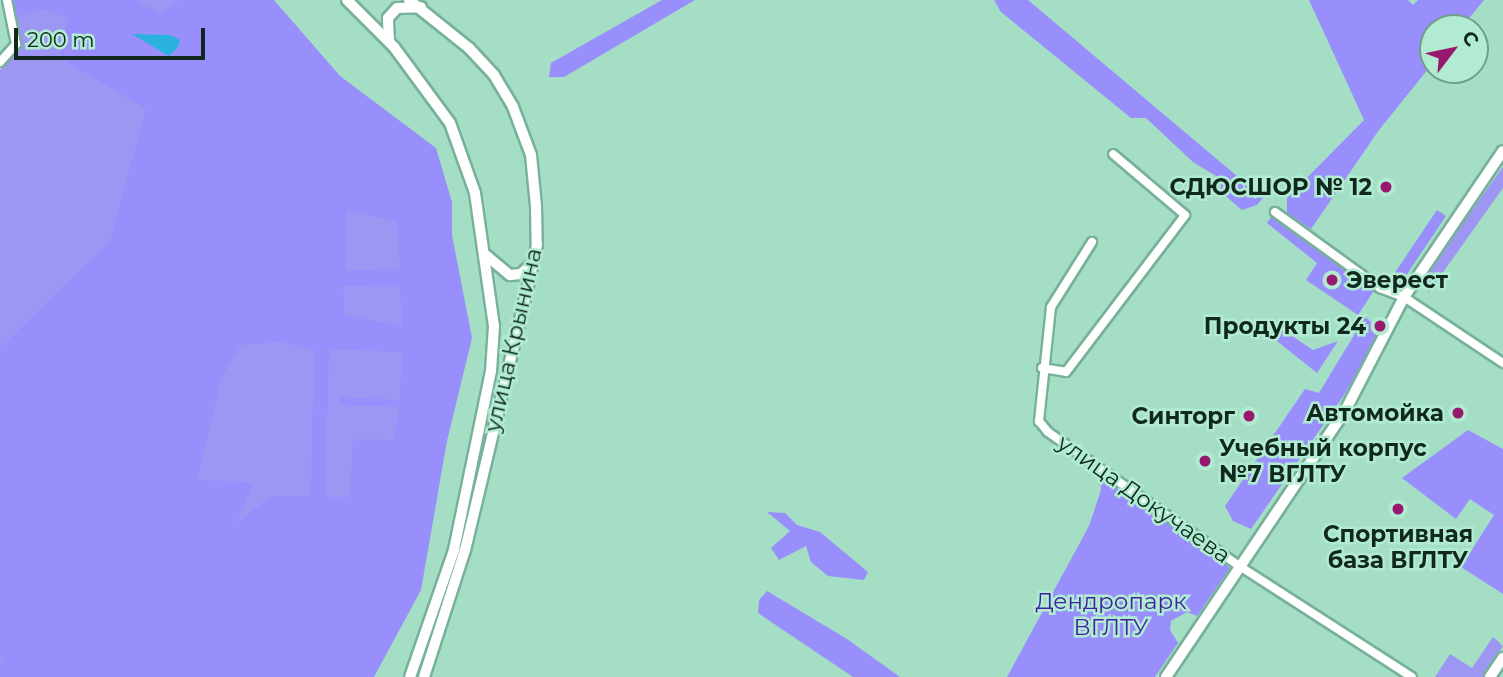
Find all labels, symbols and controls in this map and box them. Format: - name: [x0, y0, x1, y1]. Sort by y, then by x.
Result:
- scale bar: [18, 14, 208, 58]
- north arrow: [1419, 14, 1489, 84]
- text: 200 m: [27, 27, 94, 52]
- text: С: [1457, 27, 1484, 51]
- place label: СДЮСШОР № 12: [1169, 173, 1372, 201]
- marker: СДЮСШОР № 12: [1378, 179, 1394, 195]
- street label: улица Крынина: [478, 245, 548, 435]
- place label: Эверест: [1346, 266, 1448, 294]
- marker: Эверест: [1324, 272, 1340, 288]
- place label: Продукты 24: [1204, 312, 1366, 340]
- marker: Продукты 24: [1372, 318, 1388, 334]
- place label: Автомойка: [1306, 399, 1444, 427]
- place label: Синторг: [1131, 402, 1235, 430]
- marker: Автомойка: [1450, 405, 1466, 421]
- marker: Синторг: [1241, 408, 1257, 424]
- street label: улица Докучаева: [1052, 429, 1236, 569]
- place label: Учебный корпус №7 ВГЛТУ: [1219, 434, 1427, 488]
- marker: Учебный корпус №7 ВГЛТУ: [1197, 453, 1213, 469]
- marker: Спортивная база ВГЛТУ: [1390, 501, 1406, 517]
- place label: Спортивная база ВГЛТУ: [1323, 520, 1473, 574]
- park label: Дендропарк ВГЛТУ: [1035, 587, 1187, 641]

